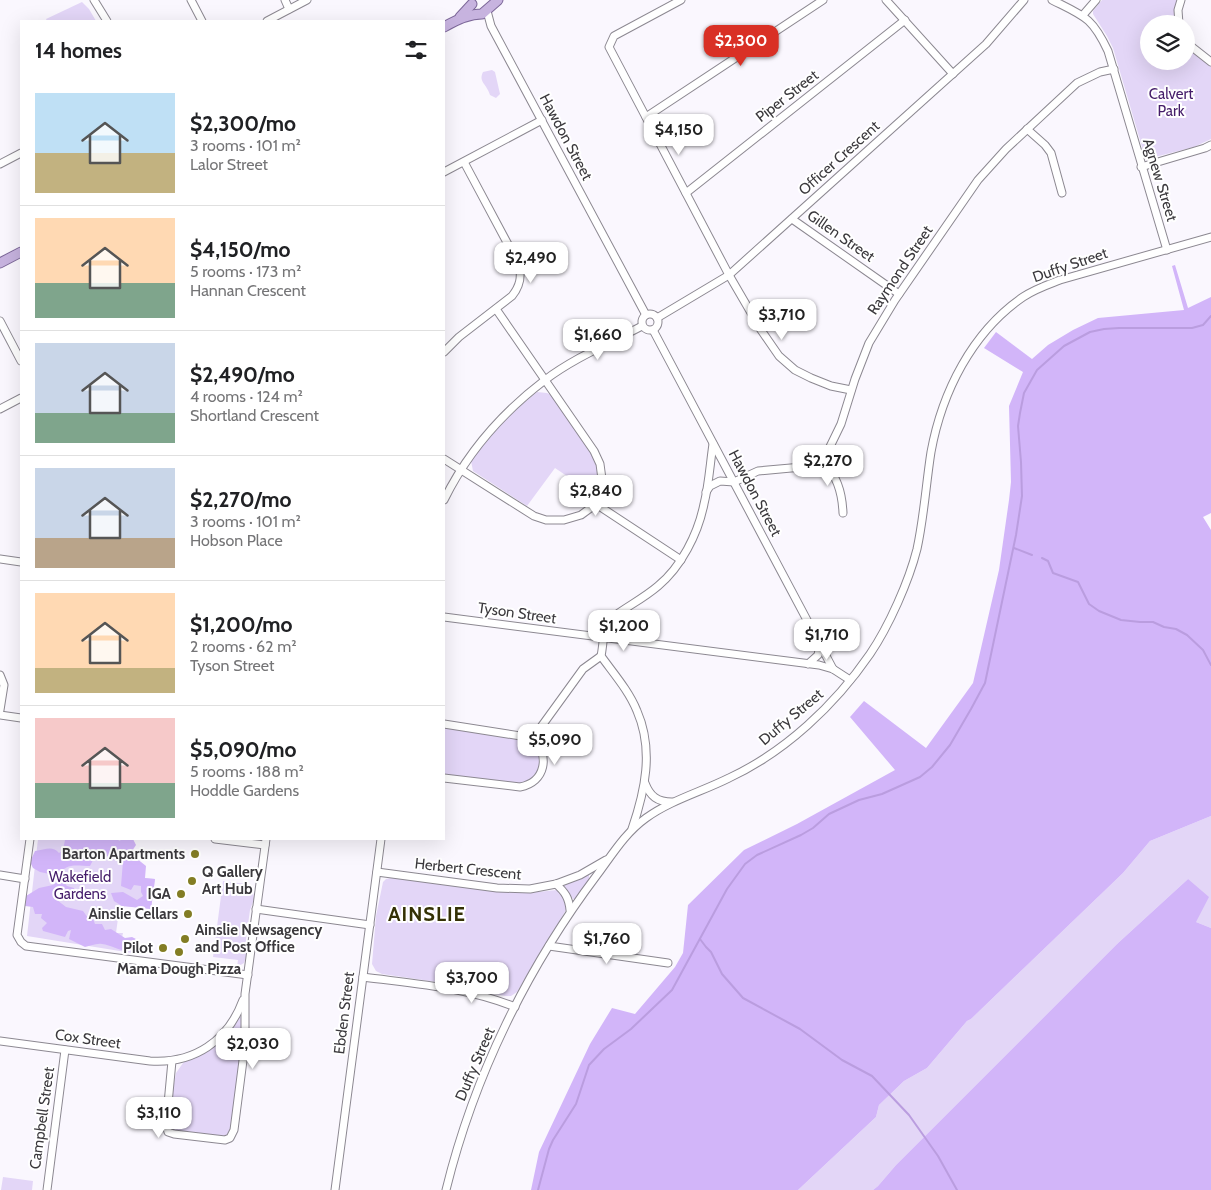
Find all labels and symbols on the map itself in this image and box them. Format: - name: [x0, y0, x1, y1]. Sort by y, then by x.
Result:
- pin: $2,300: [700, 24, 782, 67]
- street label: Piper Street: [752, 66, 822, 126]
- park label: Calvert Park: [1149, 85, 1193, 120]
- street label: Hawdon Street: [536, 91, 596, 183]
- pin: $4,150: [638, 114, 720, 156]
- street label: Officer Crescent: [795, 117, 883, 199]
- street label: Agnew Street: [1139, 137, 1181, 223]
- street label: Gillen Street: [804, 206, 878, 266]
- street label: Raymond Street: [864, 222, 936, 318]
- pin: $2,490: [490, 242, 572, 284]
- street label: Duffy Street: [1030, 244, 1110, 286]
- pin: $3,710: [741, 298, 823, 341]
- pin: $1,660: [557, 318, 639, 361]
- pin: $2,270: [787, 444, 869, 487]
- street label: Hawdon Street: [725, 447, 785, 539]
- pin: $2,840: [555, 474, 637, 517]
- street label: Tyson Street: [477, 599, 557, 627]
- pin: $1,200: [583, 610, 665, 652]
- pin: $1,710: [786, 618, 868, 661]
- street label: Duffy Street: [755, 685, 827, 749]
- pin: $5,090: [514, 724, 596, 766]
- place label: Barton Apartments: [62, 845, 185, 863]
- marker: Barton Apartments: [189, 848, 201, 860]
- street label: Herbert Crescent: [414, 854, 522, 884]
- place label: Q Gallery Art Hub: [202, 863, 264, 898]
- park label: Wakefield Gardens: [49, 868, 111, 903]
- marker: Q Gallery Art Hub: [186, 875, 198, 887]
- place label: IGA: [147, 885, 172, 903]
- marker: IGA: [175, 888, 187, 900]
- district label: AINSLIE: [388, 902, 466, 926]
- place label: Ainslie Cellars: [88, 905, 178, 923]
- marker: Ainslie Cellars: [182, 908, 194, 920]
- place label: Ainslie Newsagency and Post Office: [195, 921, 323, 956]
- pin: $1,760: [566, 922, 648, 965]
- marker: Ainslie Newsagency and Post Office: [179, 933, 191, 945]
- place label: Pilot: [123, 939, 153, 957]
- marker: Pilot: [157, 942, 169, 954]
- marker: Mama Dough Pizza: [173, 946, 185, 958]
- place label: Mama Dough Pizza: [117, 960, 242, 978]
- pin: $3,700: [431, 962, 513, 1004]
- street label: Ebden Street: [330, 971, 358, 1055]
- street label: Cox Street: [54, 1025, 122, 1053]
- street label: Duffy Street: [451, 1025, 499, 1103]
- pin: $2,030: [212, 1028, 294, 1070]
- street label: Campbell Street: [26, 1066, 58, 1170]
- pin: $3,110: [118, 1096, 200, 1139]

